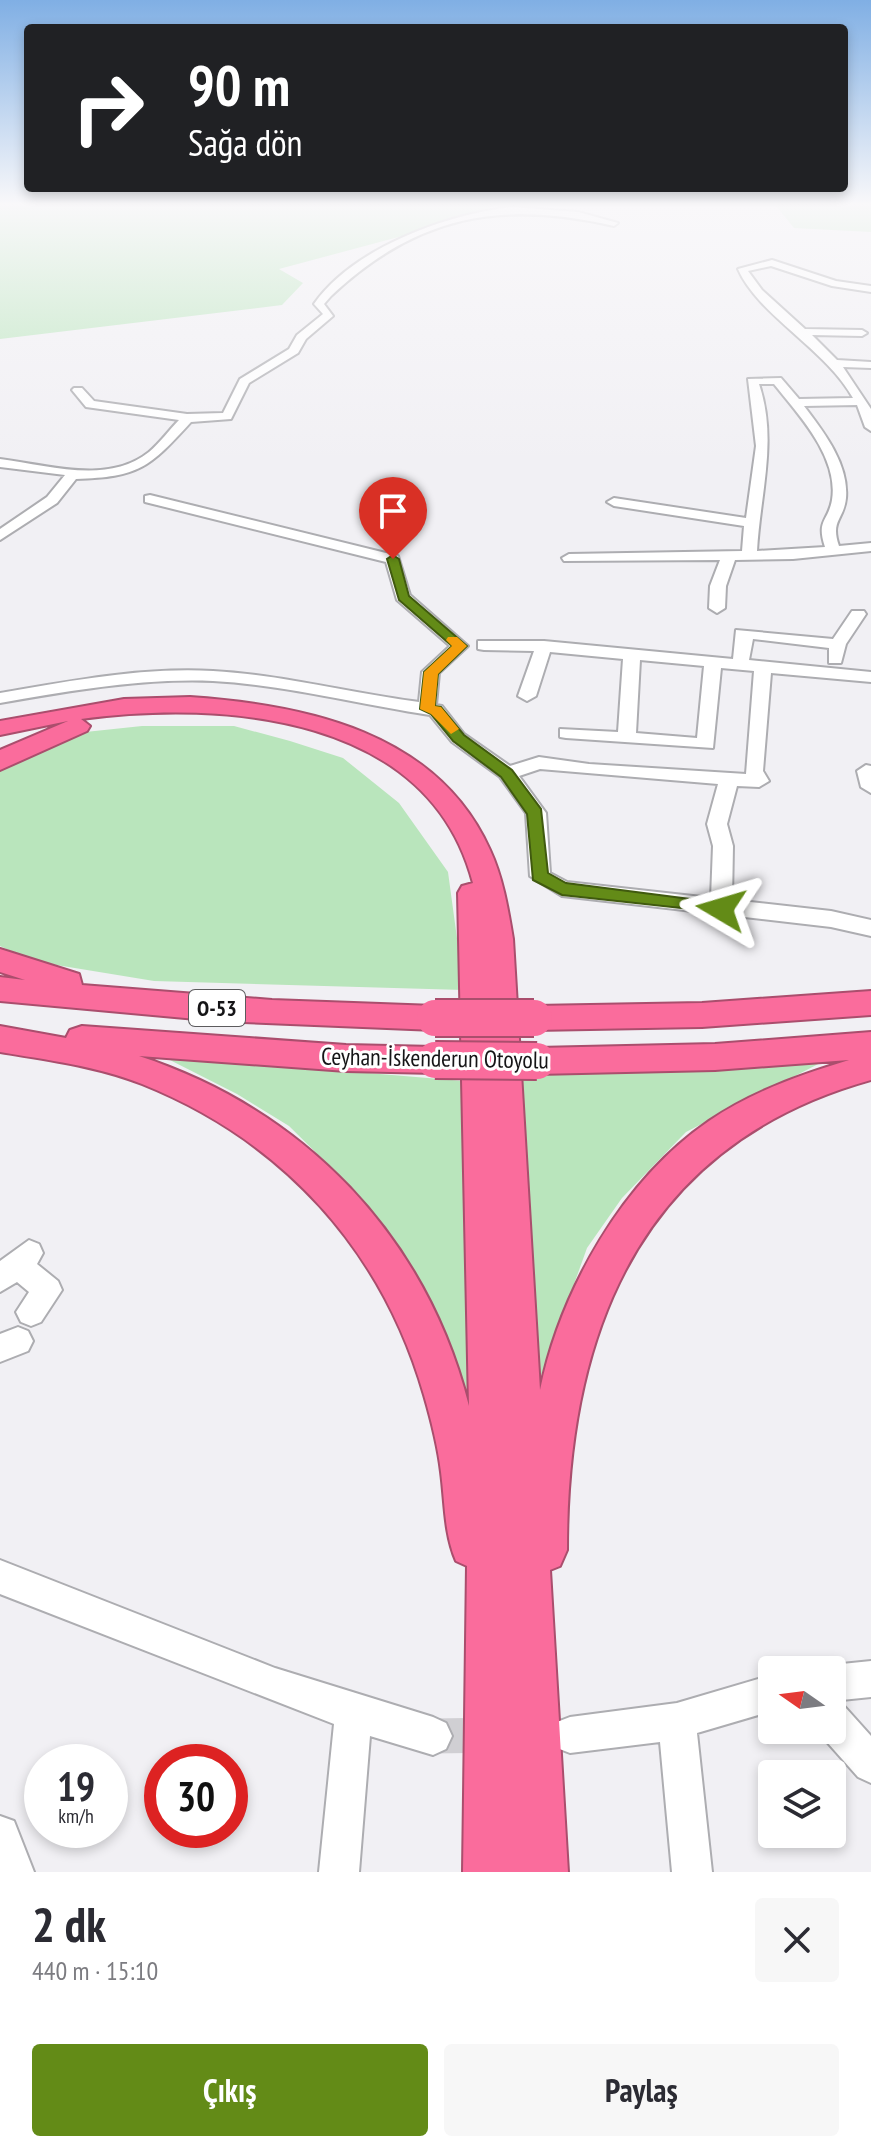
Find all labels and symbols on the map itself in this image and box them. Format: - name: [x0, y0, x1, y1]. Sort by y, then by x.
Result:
- pin: [359, 477, 427, 559]
- position arrow: [679, 867, 763, 951]
- road number: O-53: [189, 990, 245, 1026]
- street label: Ceyhan-İskenderun Otoyolu: [321, 1041, 549, 1075]
- north arrow: [758, 1656, 846, 1744]
- speed limit sign: 30: [144, 1744, 248, 1848]

